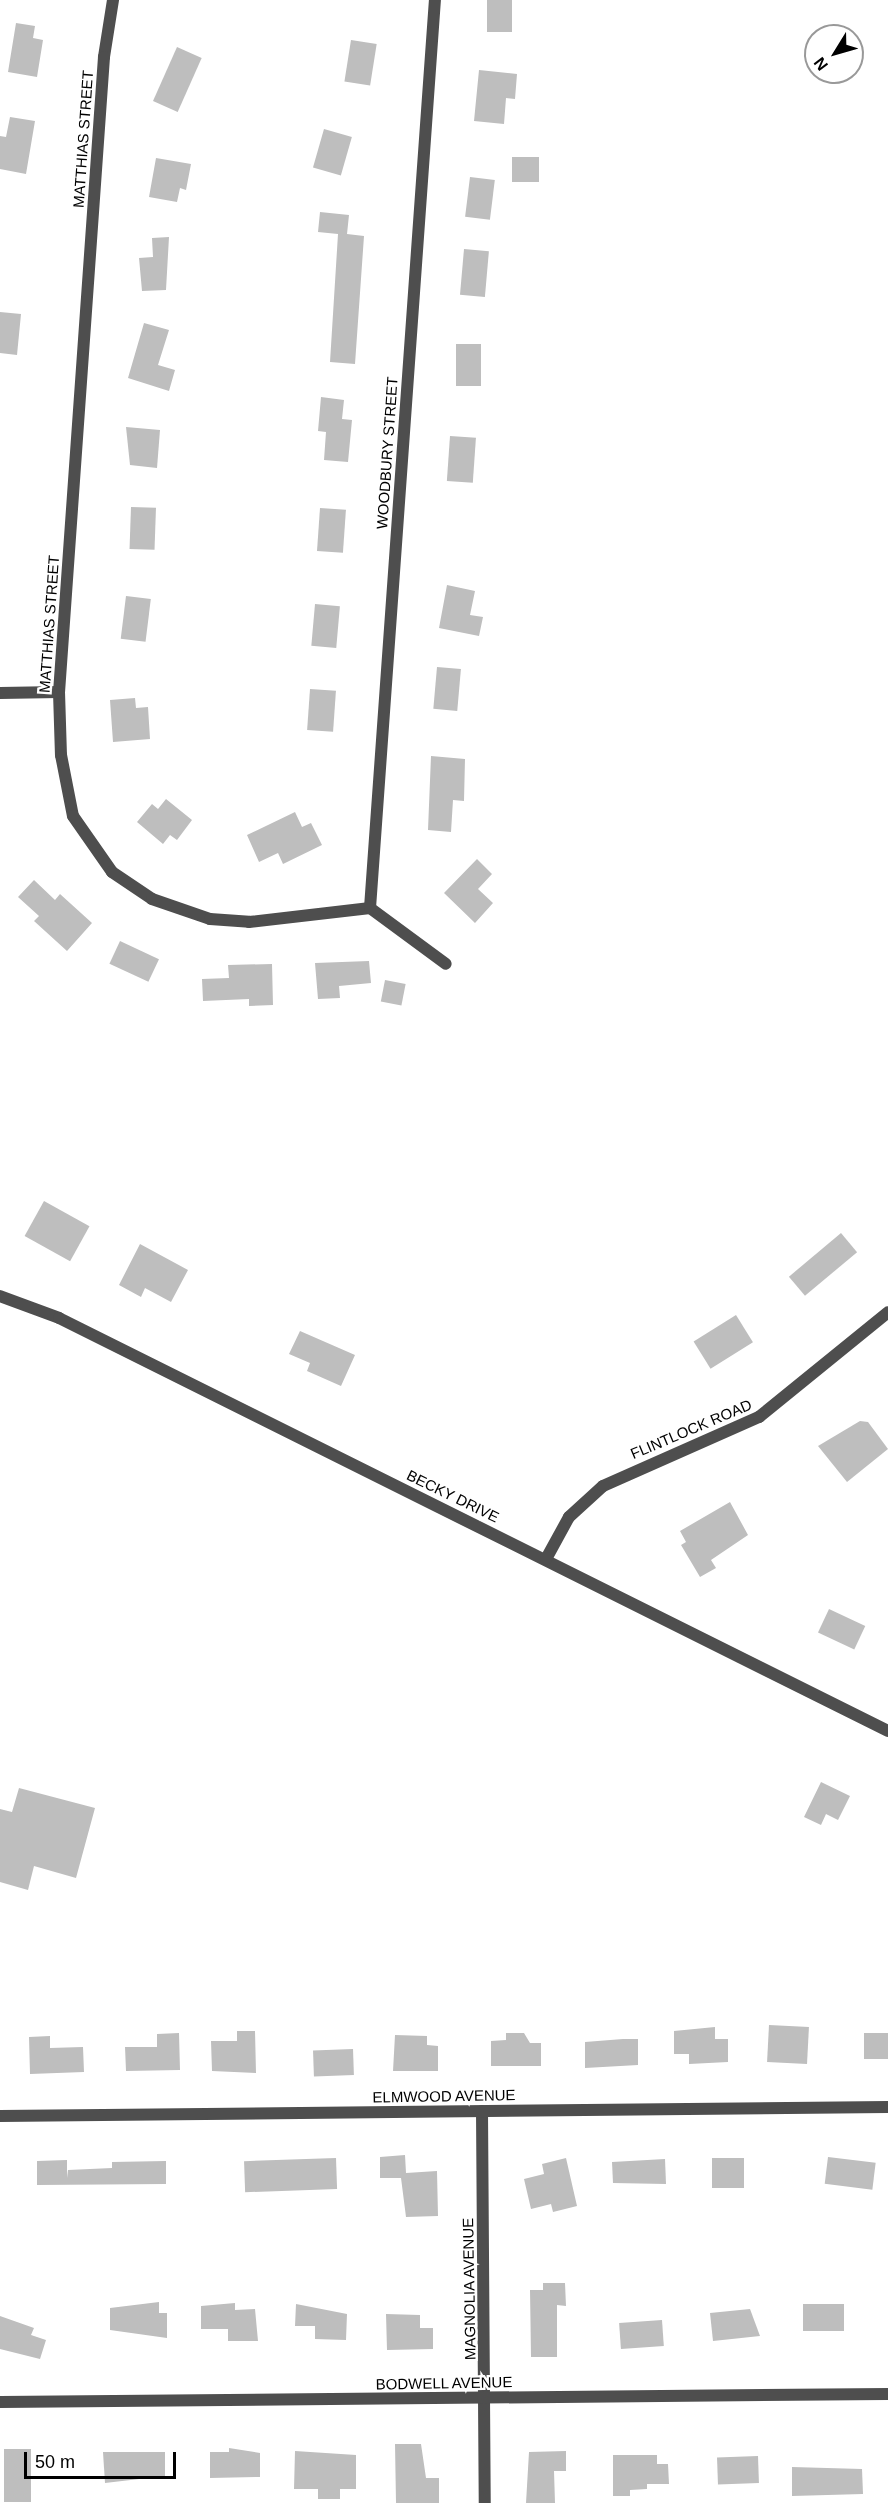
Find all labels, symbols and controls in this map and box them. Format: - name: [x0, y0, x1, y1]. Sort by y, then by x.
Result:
- north arrow: [804, 24, 864, 84]
- text: N: [811, 54, 831, 74]
- street label: MATTHIAS STREET: [69, 70, 97, 208]
- street label: WOODBURY STREET: [373, 376, 401, 530]
- street label: MATTHIAS STREET: [35, 555, 63, 693]
- street label: FLINTLOCK ROAD: [628, 1395, 754, 1463]
- street label: BECKY DRIVE: [404, 1466, 502, 1526]
- street label: ELMWOOD AVENUE: [372, 2086, 516, 2106]
- street label: MAGNOLIA AVENUE: [459, 2217, 479, 2361]
- street label: BODWELL AVENUE: [375, 2373, 513, 2393]
- scale bar: [27, 2440, 178, 2478]
- text: 50 m: [35, 2452, 75, 2472]

